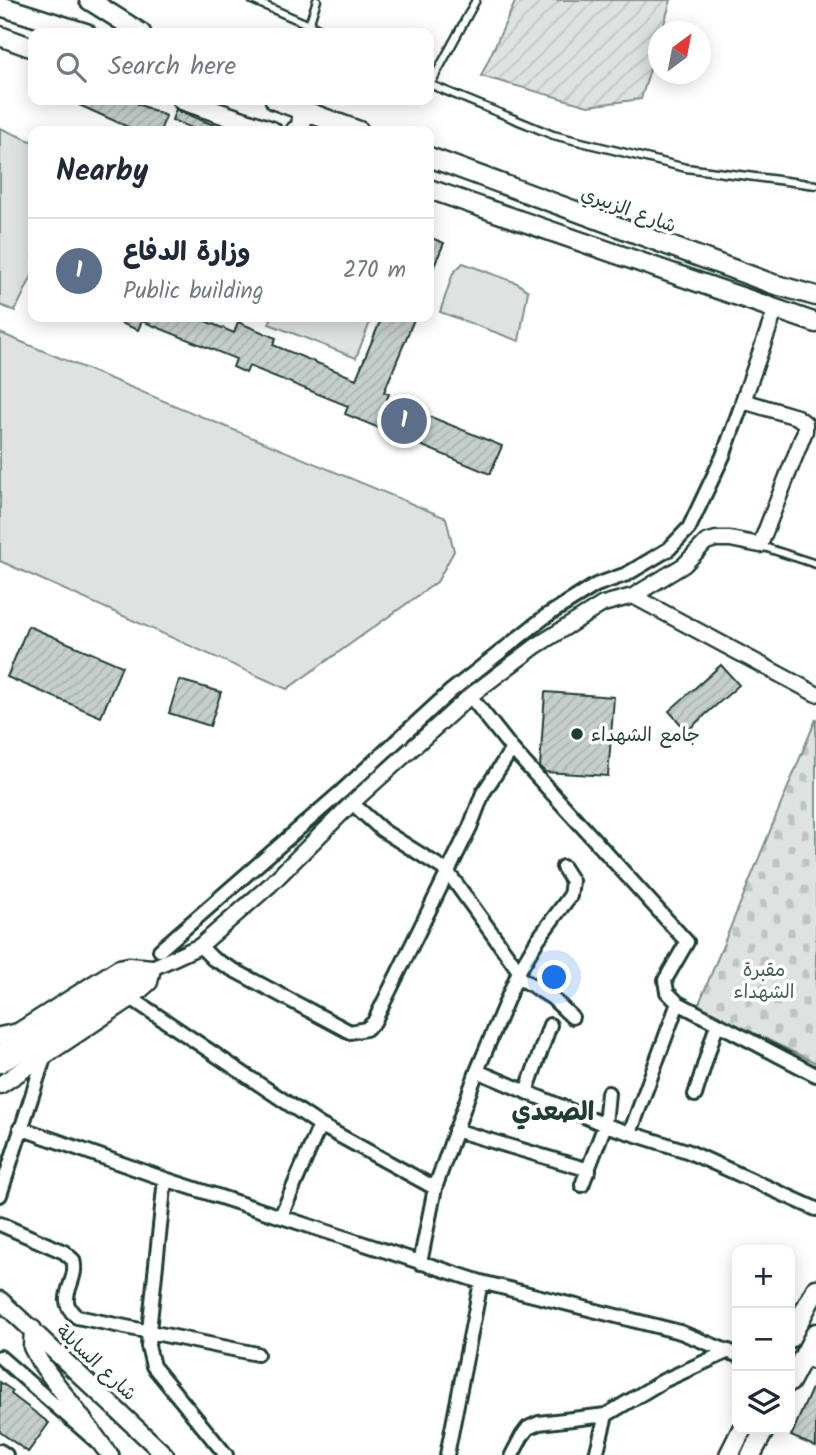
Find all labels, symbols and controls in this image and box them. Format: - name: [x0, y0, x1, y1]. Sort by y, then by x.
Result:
- north arrow: [648, 21, 711, 84]
- search box: [28, 28, 434, 105]
- text: Search here: [108, 46, 236, 88]
- icon: search: [52, 48, 90, 86]
- text: Nearby: [56, 148, 148, 196]
- street label: شارع الزبيري: [576, 180, 680, 242]
- text: وزارة الدفاع: [123, 232, 250, 274]
- text: 1: [76, 253, 82, 289]
- text: 270 m: [343, 253, 406, 289]
- text: Public building: [123, 274, 264, 310]
- pin: 1: [381, 395, 427, 447]
- place label: جامع الشهداء: [591, 721, 700, 751]
- marker: جامع الشهداء: [569, 726, 585, 742]
- park label: مقبرة الشهداء: [734, 956, 794, 1008]
- your location: [537, 960, 571, 994]
- district label: الصعدي: [512, 1092, 594, 1134]
- map controls: [732, 1245, 795, 1434]
- button: +: [732, 1245, 795, 1308]
- button: −: [732, 1308, 795, 1371]
- street label: شارع السايلة: [48, 1318, 143, 1409]
- button: layers: [732, 1371, 795, 1434]

